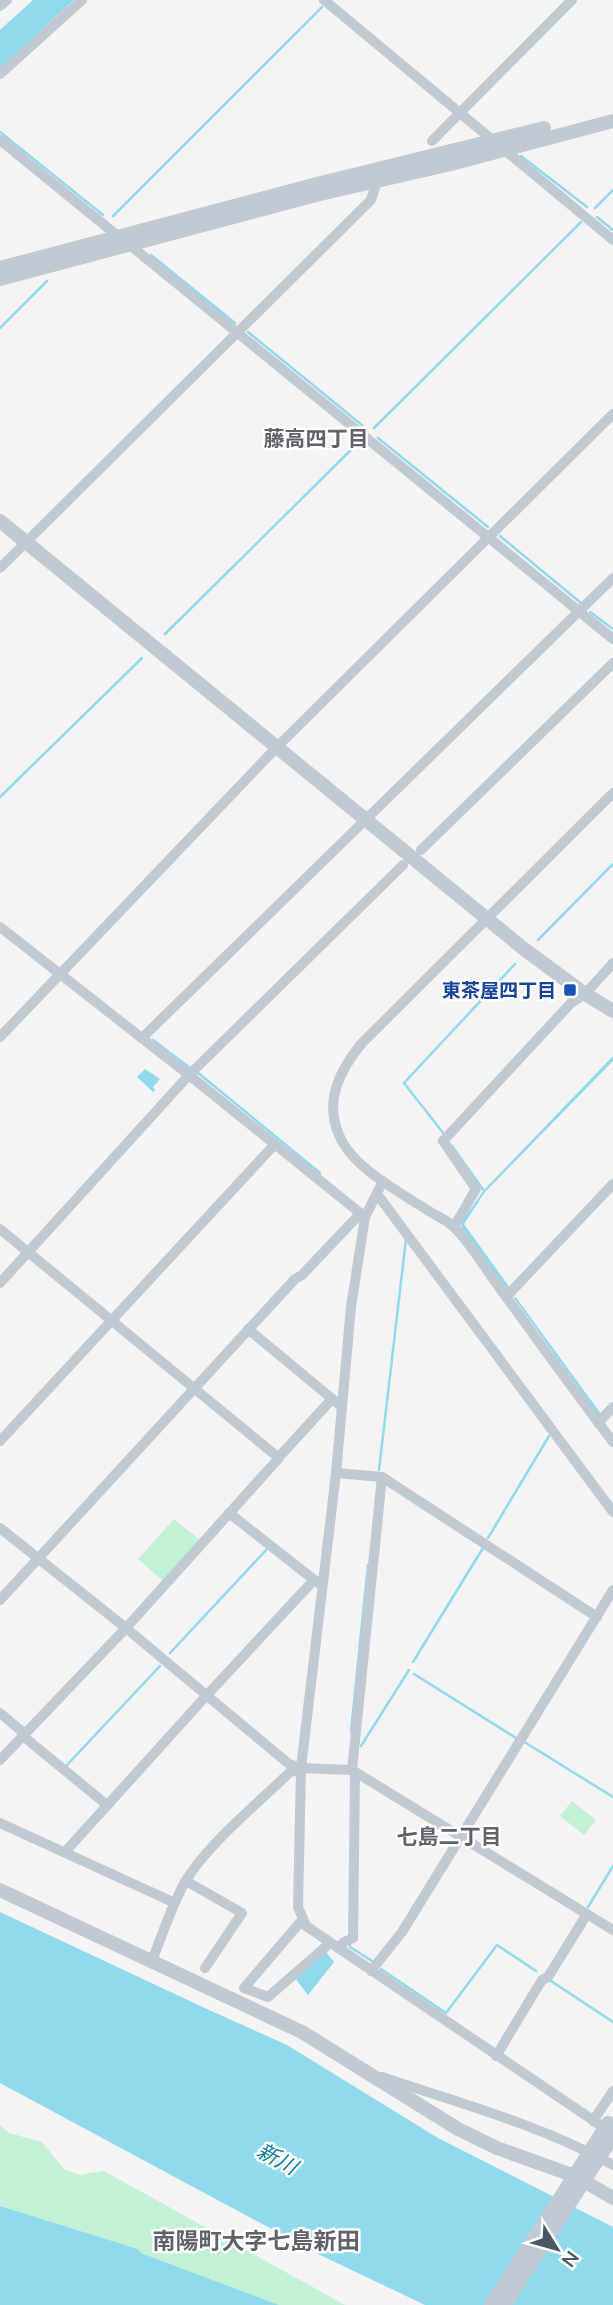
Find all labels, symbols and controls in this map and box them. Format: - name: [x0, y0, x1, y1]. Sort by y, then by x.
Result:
- district label: 藤高四丁目: [264, 425, 369, 451]
- place label: 東茶屋四丁目: [442, 978, 556, 1002]
- marker: 東茶屋四丁目: [562, 982, 578, 998]
- district label: 七島二丁目: [397, 1823, 502, 1849]
- water label: 新川: [253, 2137, 304, 2180]
- north arrow: [522, 2214, 592, 2284]
- district label: 南陽町大字七島新田: [153, 2226, 360, 2255]
- text: N: [557, 2246, 584, 2272]

